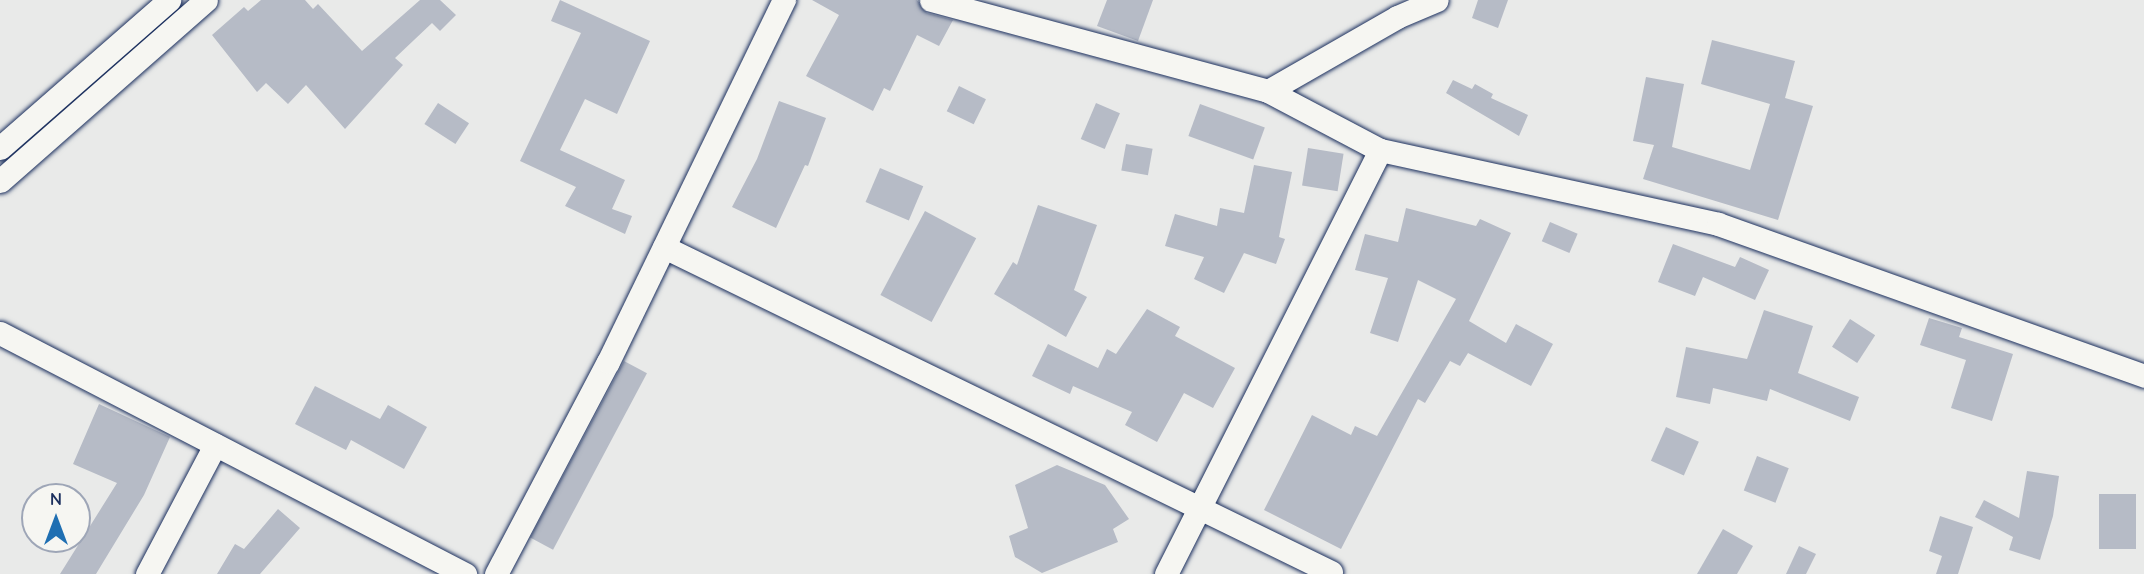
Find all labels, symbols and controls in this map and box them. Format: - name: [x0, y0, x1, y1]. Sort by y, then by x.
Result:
- north arrow: [21, 483, 91, 553]
- text: N: [50, 488, 62, 510]

